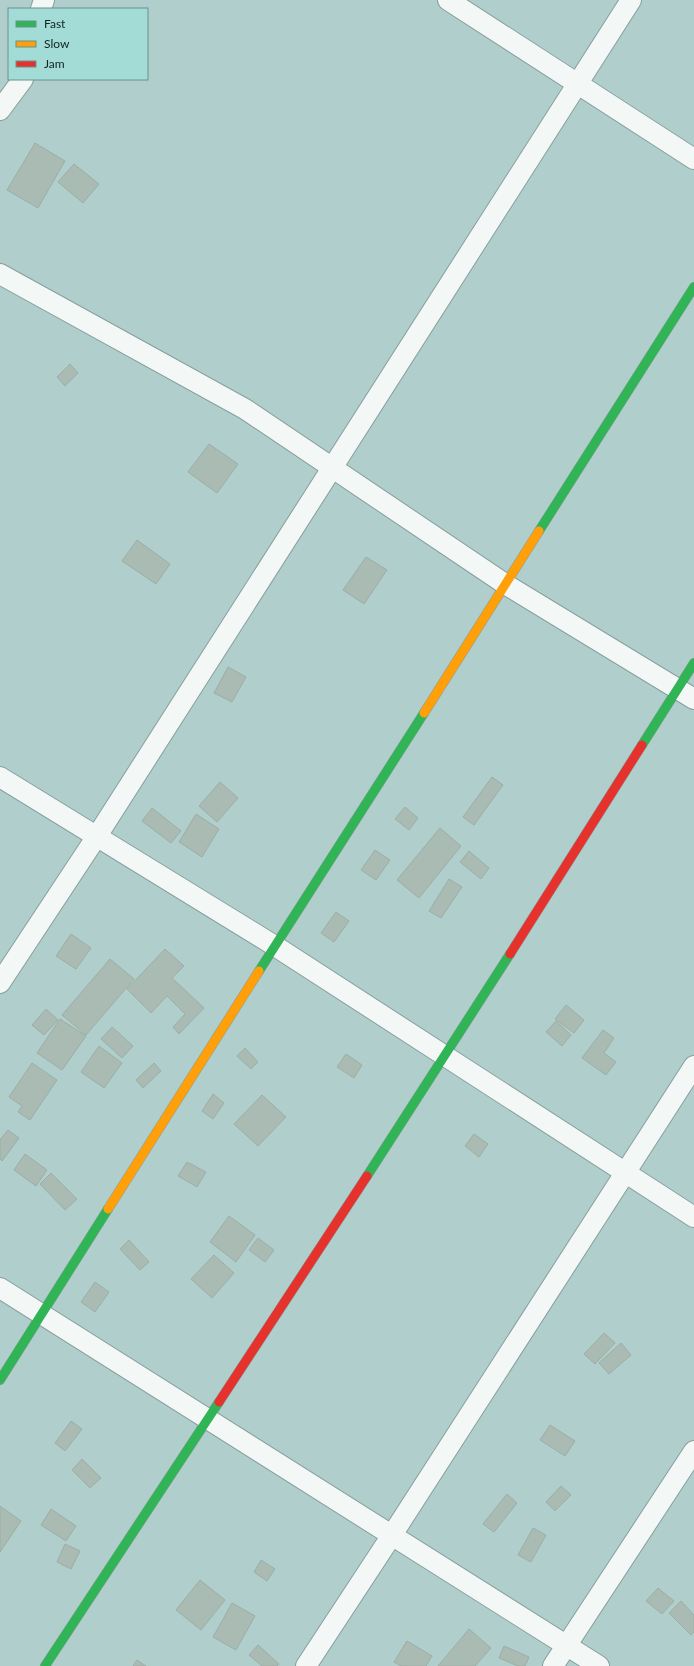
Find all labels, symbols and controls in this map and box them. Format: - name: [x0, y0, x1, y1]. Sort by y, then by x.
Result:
- legend: [8, 8, 148, 80]
- text: Fast: [44, 16, 66, 31]
- text: Slow: [44, 36, 70, 51]
- text: Jam: [44, 56, 65, 71]

